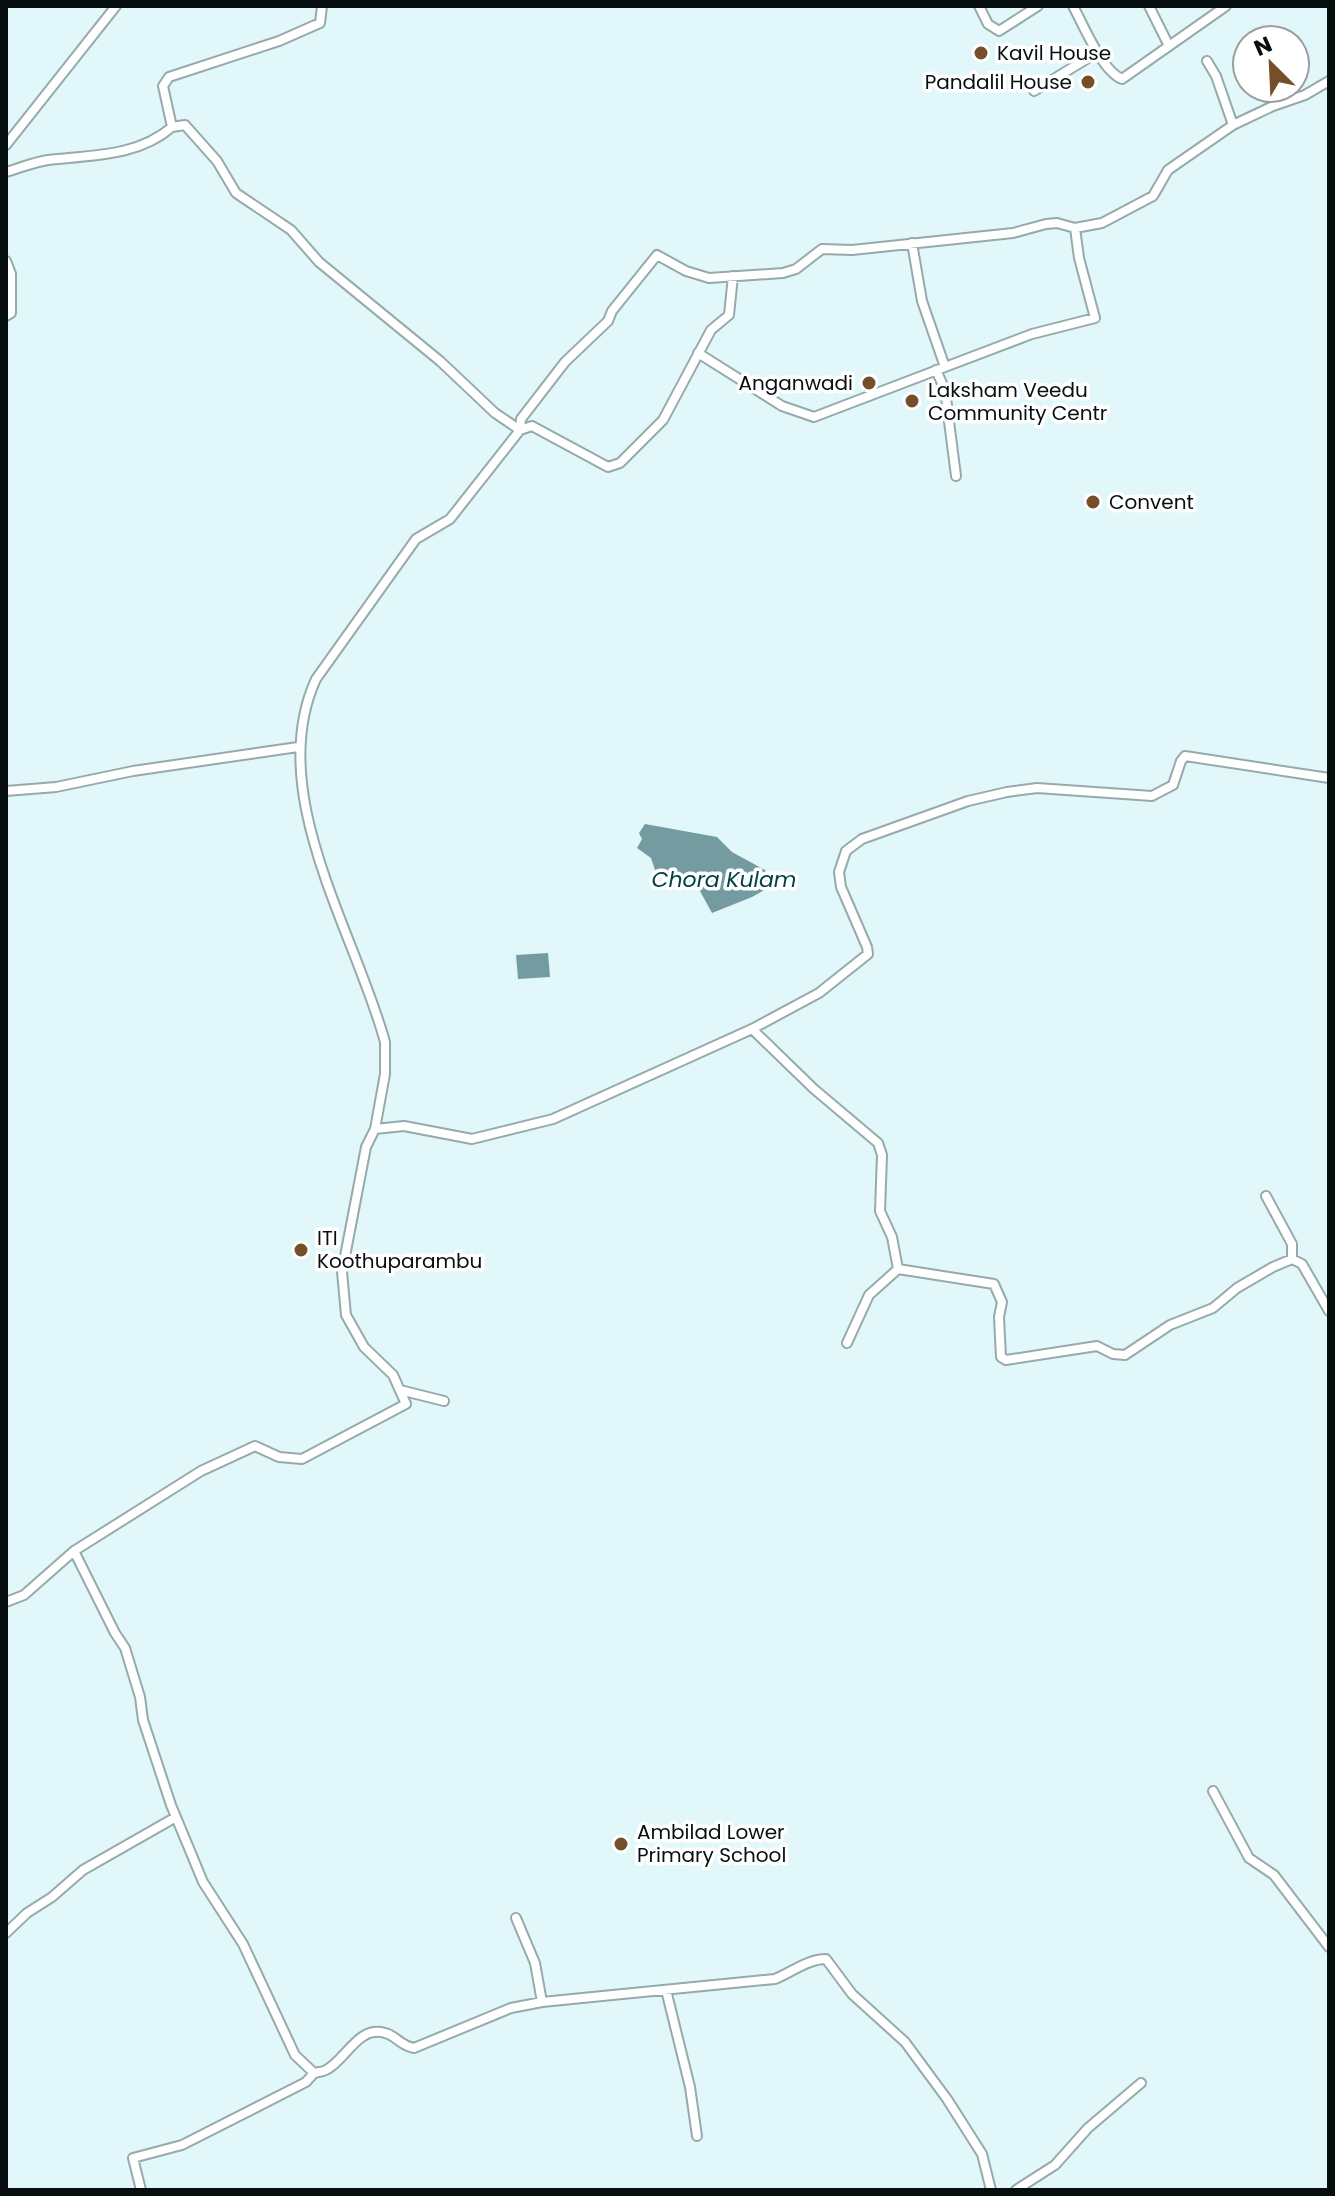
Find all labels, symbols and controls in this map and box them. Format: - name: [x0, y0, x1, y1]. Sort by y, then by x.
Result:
- north arrow: [1231, 24, 1311, 104]
- text: N: [1249, 29, 1277, 64]
- place label: Kavil House: [997, 39, 1111, 67]
- marker: Kavil House: [972, 44, 990, 62]
- place label: Pandalil House: [925, 68, 1072, 96]
- marker: Pandalil House: [1079, 73, 1097, 91]
- place label: Anganwadi: [739, 369, 853, 397]
- marker: Anganwadi: [860, 374, 878, 392]
- place label: Laksham Veedu Community Centr: [928, 376, 1107, 427]
- marker: Laksham Veedu Community Centr: [903, 392, 921, 410]
- place label: Convent: [1109, 488, 1194, 516]
- marker: Convent: [1084, 493, 1102, 511]
- water label: Chora Kulam: [652, 864, 796, 895]
- place label: ITI Koothuparambu: [317, 1224, 482, 1275]
- marker: ITI Koothuparambu: [292, 1241, 310, 1259]
- place label: Ambilad Lower Primary School: [637, 1818, 786, 1869]
- marker: Ambilad Lower Primary School: [612, 1835, 630, 1853]

